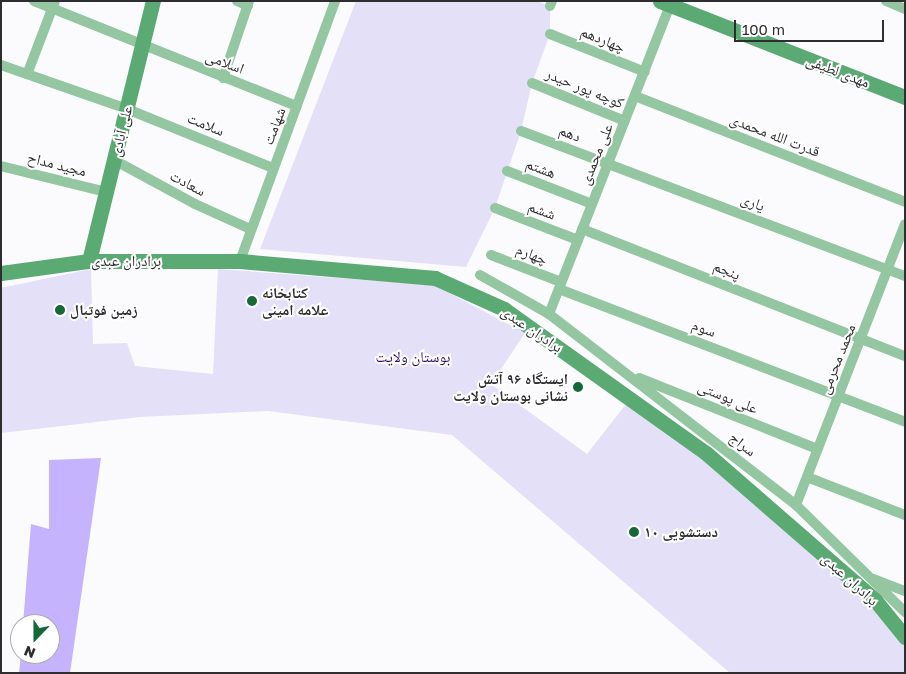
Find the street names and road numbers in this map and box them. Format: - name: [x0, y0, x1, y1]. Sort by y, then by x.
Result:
- street label: چهاردهم: [578, 22, 628, 56]
- street label: اسلامی: [203, 46, 247, 78]
- street label: مهدی لطیفی: [804, 51, 872, 91]
- street label: کوچه پور حیدر: [543, 64, 627, 112]
- street label: علی آبادی: [106, 103, 136, 159]
- street label: شهامت: [259, 105, 289, 147]
- street label: سلامت: [185, 109, 227, 139]
- street label: قدرت الله محمدی: [727, 110, 823, 160]
- street label: دهم: [557, 121, 583, 145]
- street label: علی محمدی: [576, 121, 616, 187]
- street label: مجید مداح: [26, 148, 88, 180]
- street label: هشتم: [523, 154, 559, 182]
- street label: سعادت: [167, 166, 209, 200]
- street label: یاری: [739, 189, 767, 215]
- street label: ششم: [526, 197, 558, 223]
- street label: چهارم: [514, 240, 550, 268]
- street label: برادران عبدی: [91, 252, 161, 270]
- street label: پنجم: [711, 257, 743, 283]
- street label: برادران عبدی: [498, 302, 566, 356]
- street label: سوم: [689, 315, 719, 341]
- street label: محمد محرمی: [815, 321, 859, 397]
- street label: علی پوستی: [695, 377, 761, 417]
- street label: سراج: [726, 428, 760, 460]
- street label: برادران عبدی: [818, 549, 882, 609]

